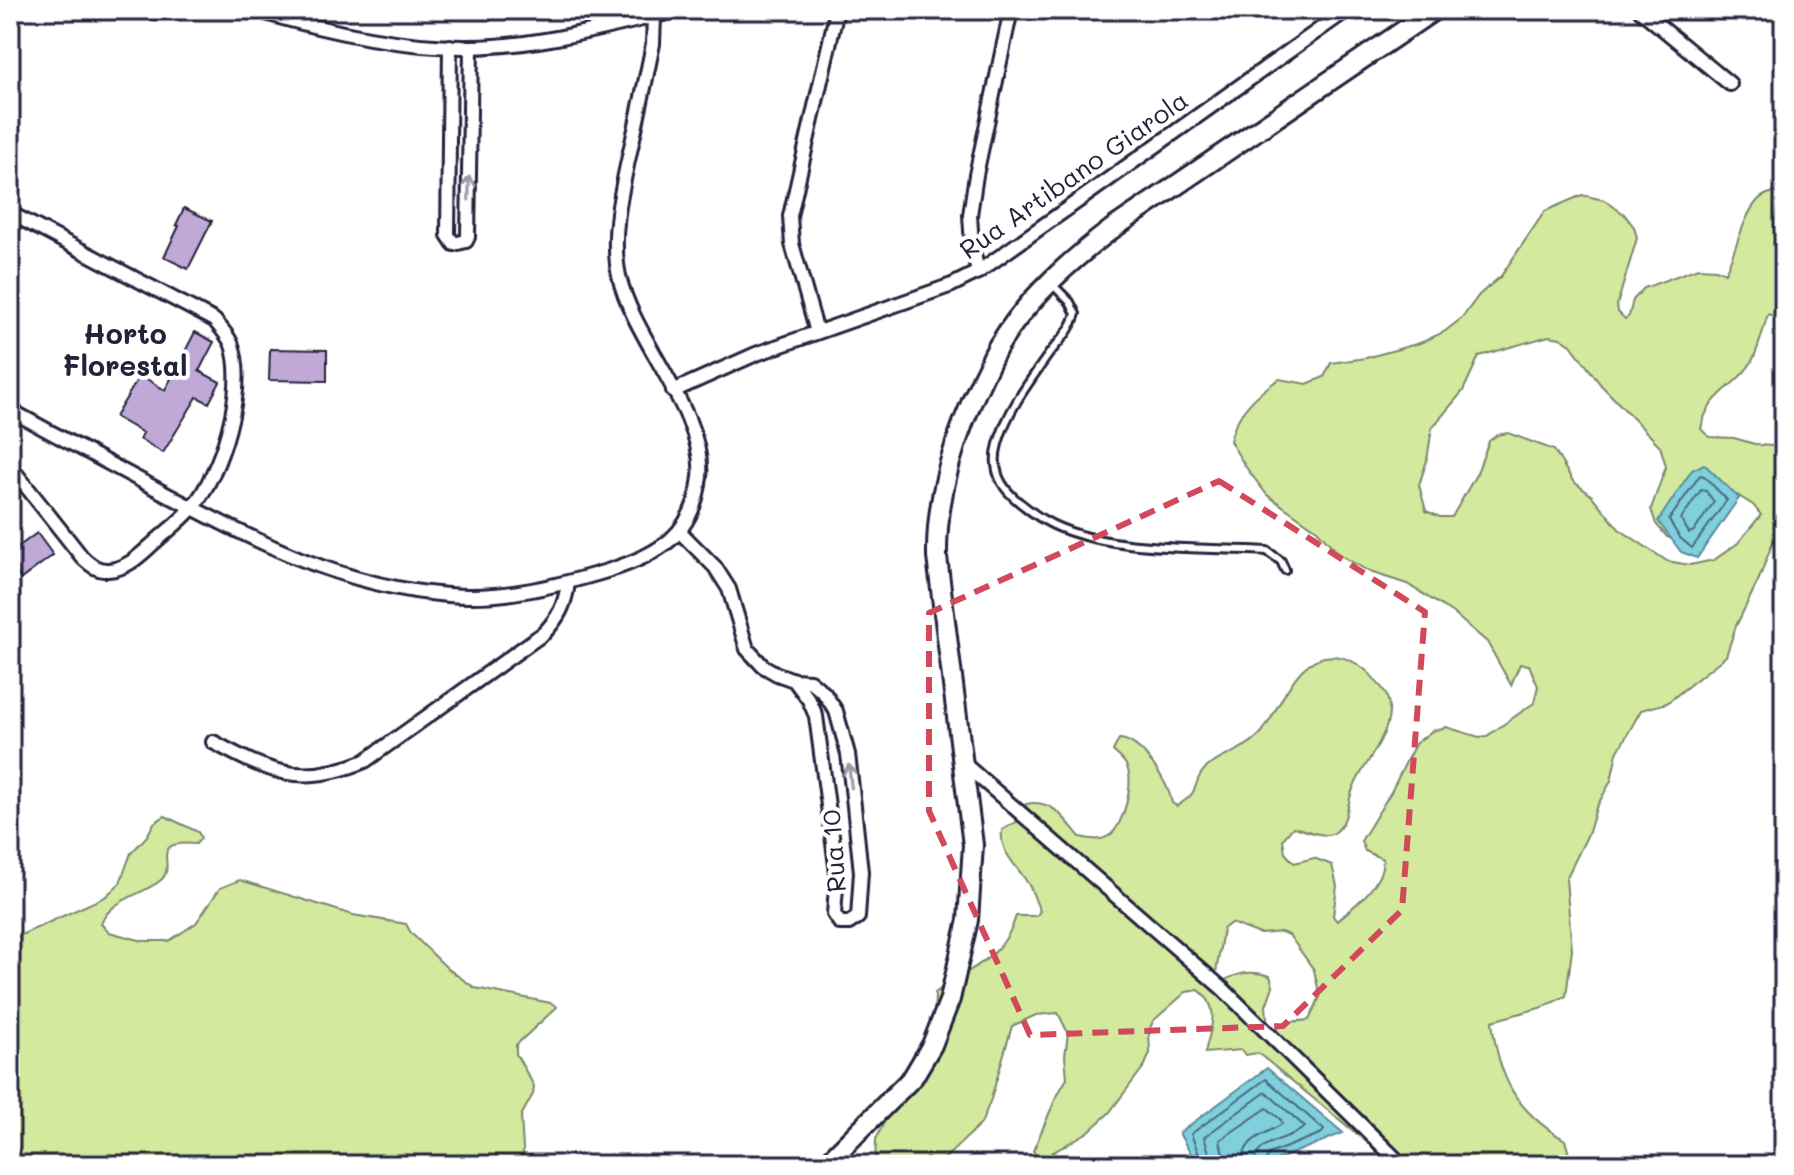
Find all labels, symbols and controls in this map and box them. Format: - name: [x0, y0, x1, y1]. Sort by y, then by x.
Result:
- street label: Rua Artibano Giarola: [953, 82, 1194, 266]
- one-way arrow: [461, 175, 476, 202]
- district label: Horto Florestal: [62, 315, 188, 383]
- one-way arrow: [843, 763, 858, 789]
- street label: Rua 10: [813, 808, 853, 894]

